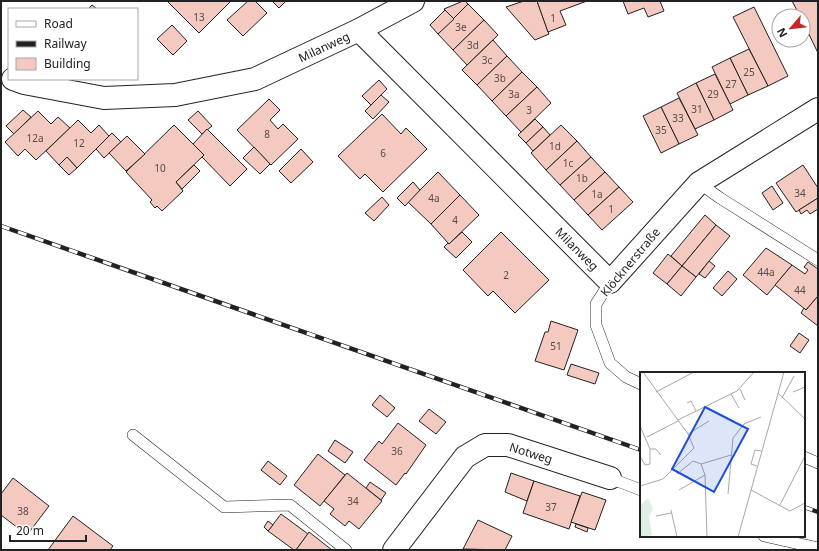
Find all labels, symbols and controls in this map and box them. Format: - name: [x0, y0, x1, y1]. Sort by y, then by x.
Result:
- legend: [8, 8, 138, 80]
- north arrow: [771, 8, 811, 48]
- house number: 13: [193, 10, 205, 24]
- house number: 1: [550, 11, 556, 25]
- text: Road: [44, 15, 73, 32]
- house number: 3e: [455, 20, 467, 34]
- text: N: [773, 25, 790, 40]
- street label: Milanweg: [296, 28, 352, 66]
- text: Railway: [44, 35, 88, 52]
- house number: 3d: [467, 38, 479, 52]
- house number: 3c: [482, 53, 492, 67]
- text: Building: [44, 55, 91, 72]
- house number: 25: [743, 65, 755, 79]
- house number: 3b: [494, 71, 506, 85]
- house number: 27: [725, 77, 737, 91]
- house number: 3a: [508, 87, 520, 101]
- house number: 29: [707, 87, 719, 101]
- house number: 31: [691, 102, 703, 116]
- house number: 3: [526, 103, 532, 117]
- house number: 33: [672, 111, 684, 125]
- house number: 35: [655, 123, 667, 137]
- house number: 8: [264, 127, 270, 141]
- house number: 12a: [26, 131, 44, 145]
- house number: 12: [73, 136, 85, 150]
- house number: 1d: [549, 139, 561, 153]
- house number: 6: [380, 146, 386, 160]
- house number: 1c: [563, 156, 573, 170]
- house number: 10: [154, 161, 166, 175]
- house number: 1b: [576, 171, 588, 185]
- house number: 34: [794, 186, 806, 200]
- house number: 1a: [591, 187, 603, 201]
- house number: 4a: [428, 191, 440, 205]
- house number: 1: [608, 202, 614, 216]
- house number: 4: [452, 213, 458, 227]
- street label: Milanweg: [552, 224, 602, 274]
- street label: Klöcknerstraße: [596, 224, 664, 300]
- house number: 44a: [757, 265, 775, 279]
- house number: 2: [503, 268, 509, 282]
- house number: 44: [794, 283, 806, 297]
- house number: 51: [550, 339, 562, 353]
- inset map: [640, 372, 805, 537]
- street label: Notweg: [507, 438, 555, 468]
- house number: 36: [391, 444, 403, 458]
- house number: 34: [347, 494, 359, 508]
- house number: 37: [545, 500, 557, 514]
- house number: 38: [17, 504, 29, 518]
- scale bar: [10, 517, 86, 543]
- text: 20 m: [16, 522, 44, 539]

